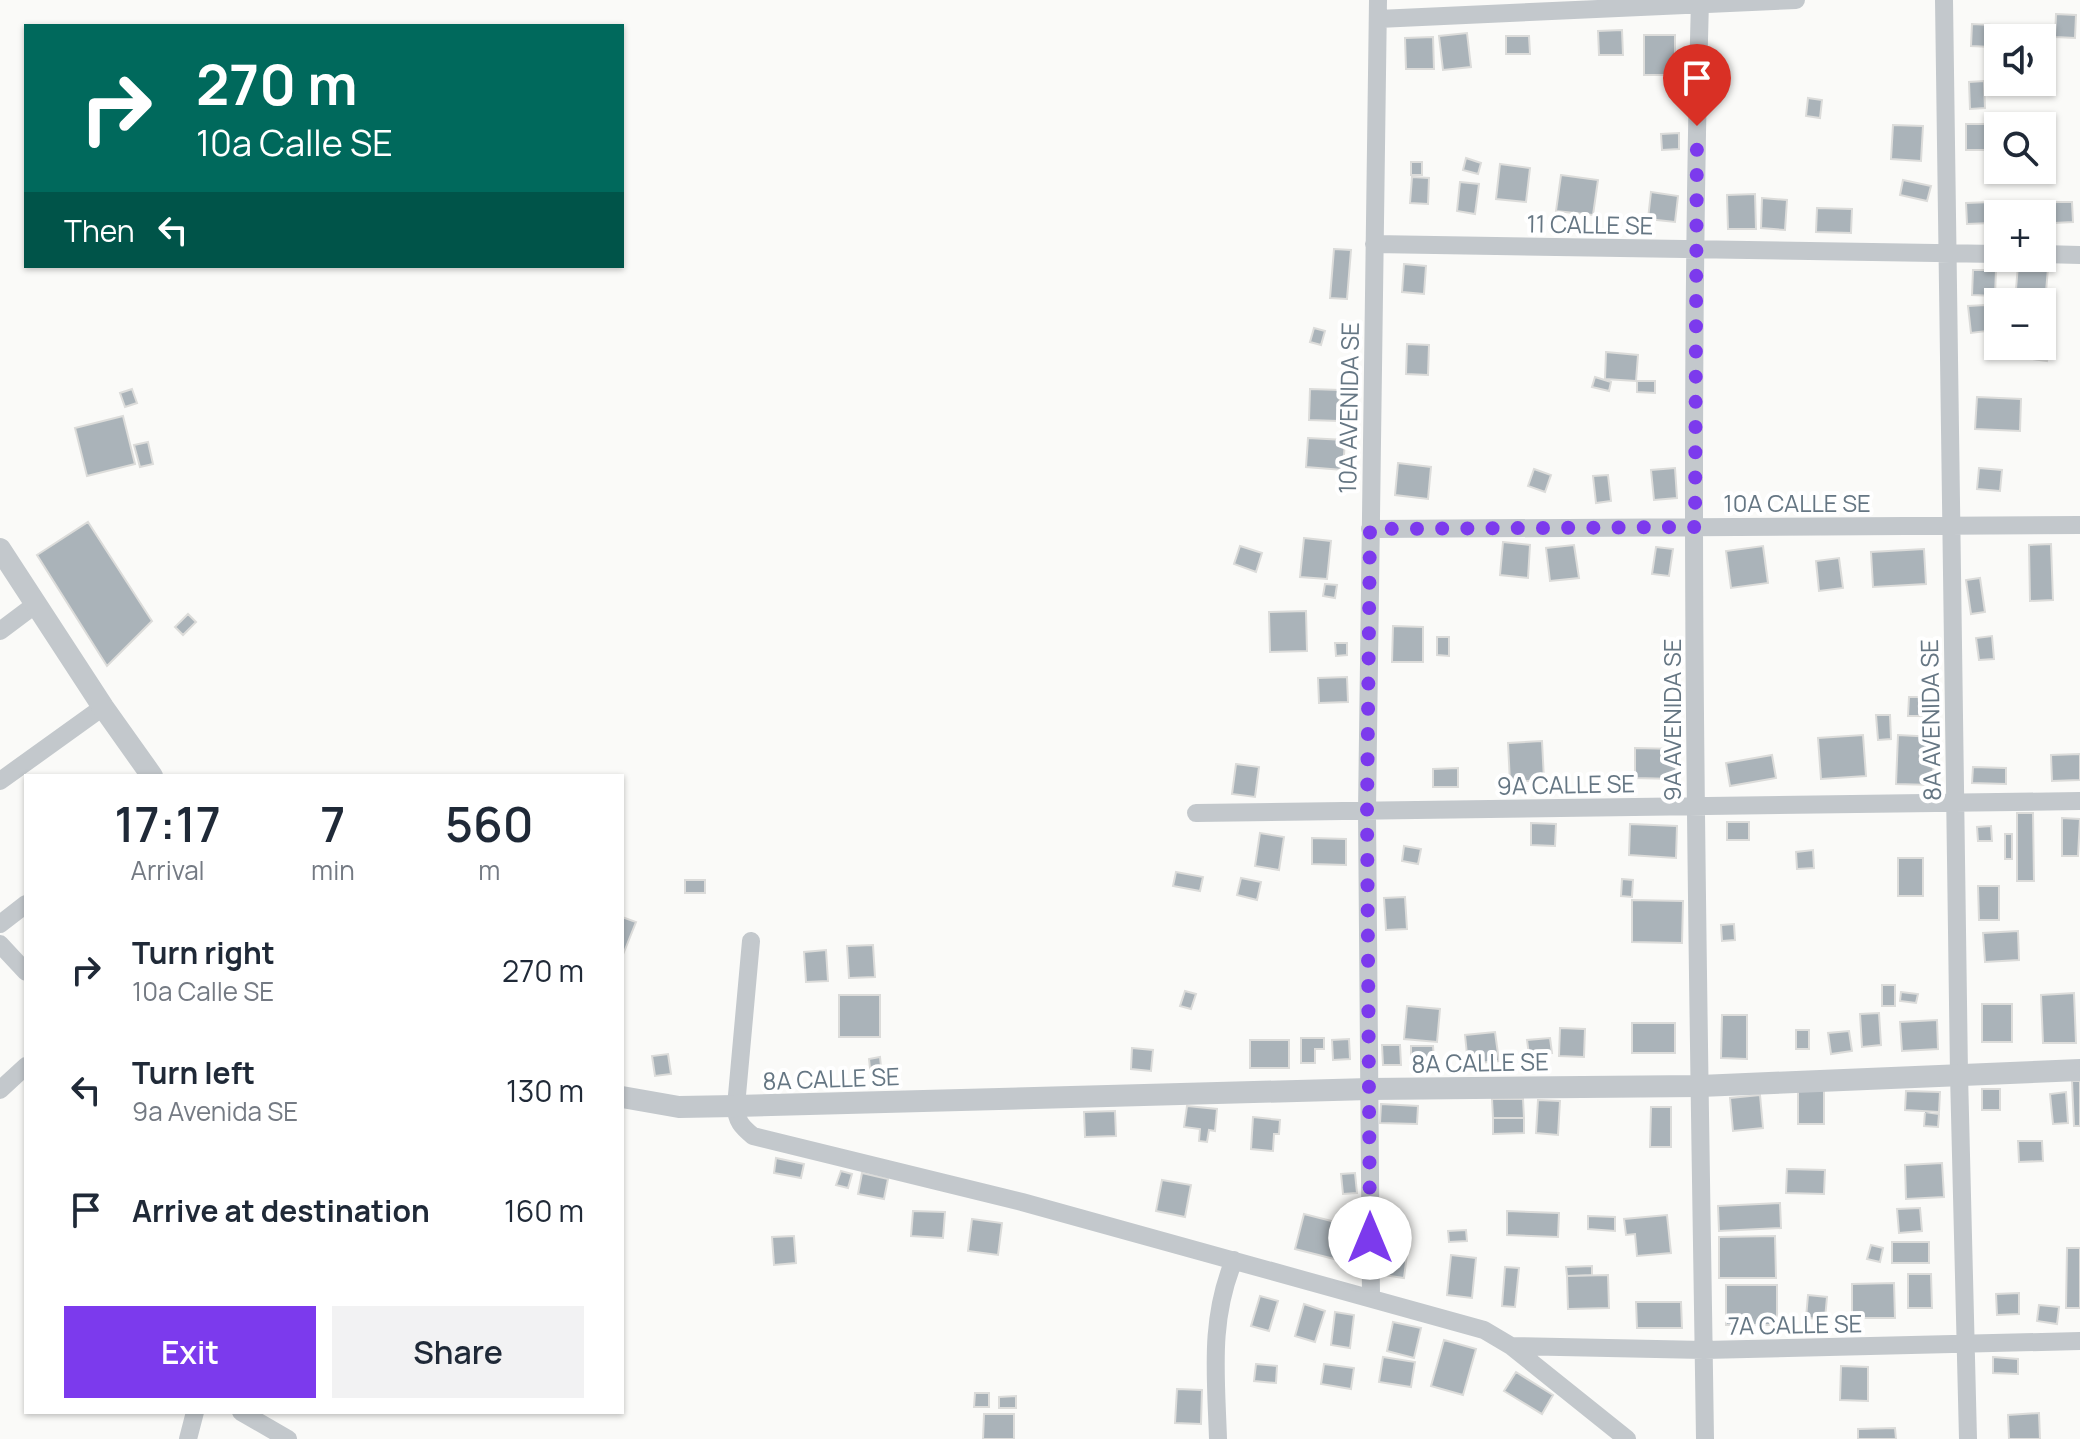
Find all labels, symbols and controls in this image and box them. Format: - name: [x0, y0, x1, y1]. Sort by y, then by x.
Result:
- map controls: [1984, 24, 2056, 360]
- button: sound: [1984, 24, 2056, 96]
- pin: [1663, 44, 1731, 126]
- text: 270 m: [196, 45, 358, 122]
- icon: right: [64, 56, 168, 160]
- icon: arrive: [1675, 56, 1719, 100]
- button: search: [1984, 112, 2056, 184]
- text: 10a Calle SE: [196, 118, 393, 167]
- button: +: [1984, 200, 2056, 272]
- street label: 11 CALLE SE: [1526, 206, 1654, 242]
- icon: left: [151, 208, 195, 252]
- text: Then: [64, 210, 135, 251]
- button: −: [1984, 288, 2056, 360]
- street label: 10A AVENIDA SE: [1330, 322, 1366, 494]
- street label: 10A CALLE SE: [1723, 486, 1871, 519]
- street label: 9A AVENIDA SE: [1655, 639, 1688, 801]
- street label: 8A AVENIDA SE: [1912, 639, 1948, 801]
- street label: 9A CALLE SE: [1497, 766, 1635, 802]
- text: 17:17: [114, 791, 221, 856]
- text: 7: [320, 791, 345, 856]
- text: 560: [445, 791, 534, 856]
- text: Arrival: [130, 852, 205, 888]
- text: min: [311, 852, 355, 888]
- text: m: [478, 852, 500, 888]
- text: Turn right: [132, 932, 275, 973]
- icon: right: [64, 948, 108, 992]
- text: 270 m: [502, 950, 584, 991]
- text: 10a Calle SE: [132, 973, 274, 1009]
- street label: 8A CALLE SE: [1411, 1044, 1549, 1080]
- text: Turn left: [132, 1052, 255, 1093]
- street label: 8A CALLE SE: [762, 1059, 900, 1097]
- icon: left: [64, 1068, 108, 1112]
- text: 130 m: [506, 1070, 584, 1111]
- text: 9a Avenida SE: [132, 1093, 298, 1129]
- icon: arrive: [64, 1188, 108, 1232]
- text: Arrive at destination: [132, 1190, 430, 1231]
- text: 160 m: [504, 1190, 584, 1231]
- position arrow: [1328, 1196, 1412, 1280]
- button: Exit: [64, 1306, 316, 1398]
- button: Share: [332, 1306, 584, 1398]
- street label: 7A CALLE SE: [1727, 1306, 1863, 1342]

